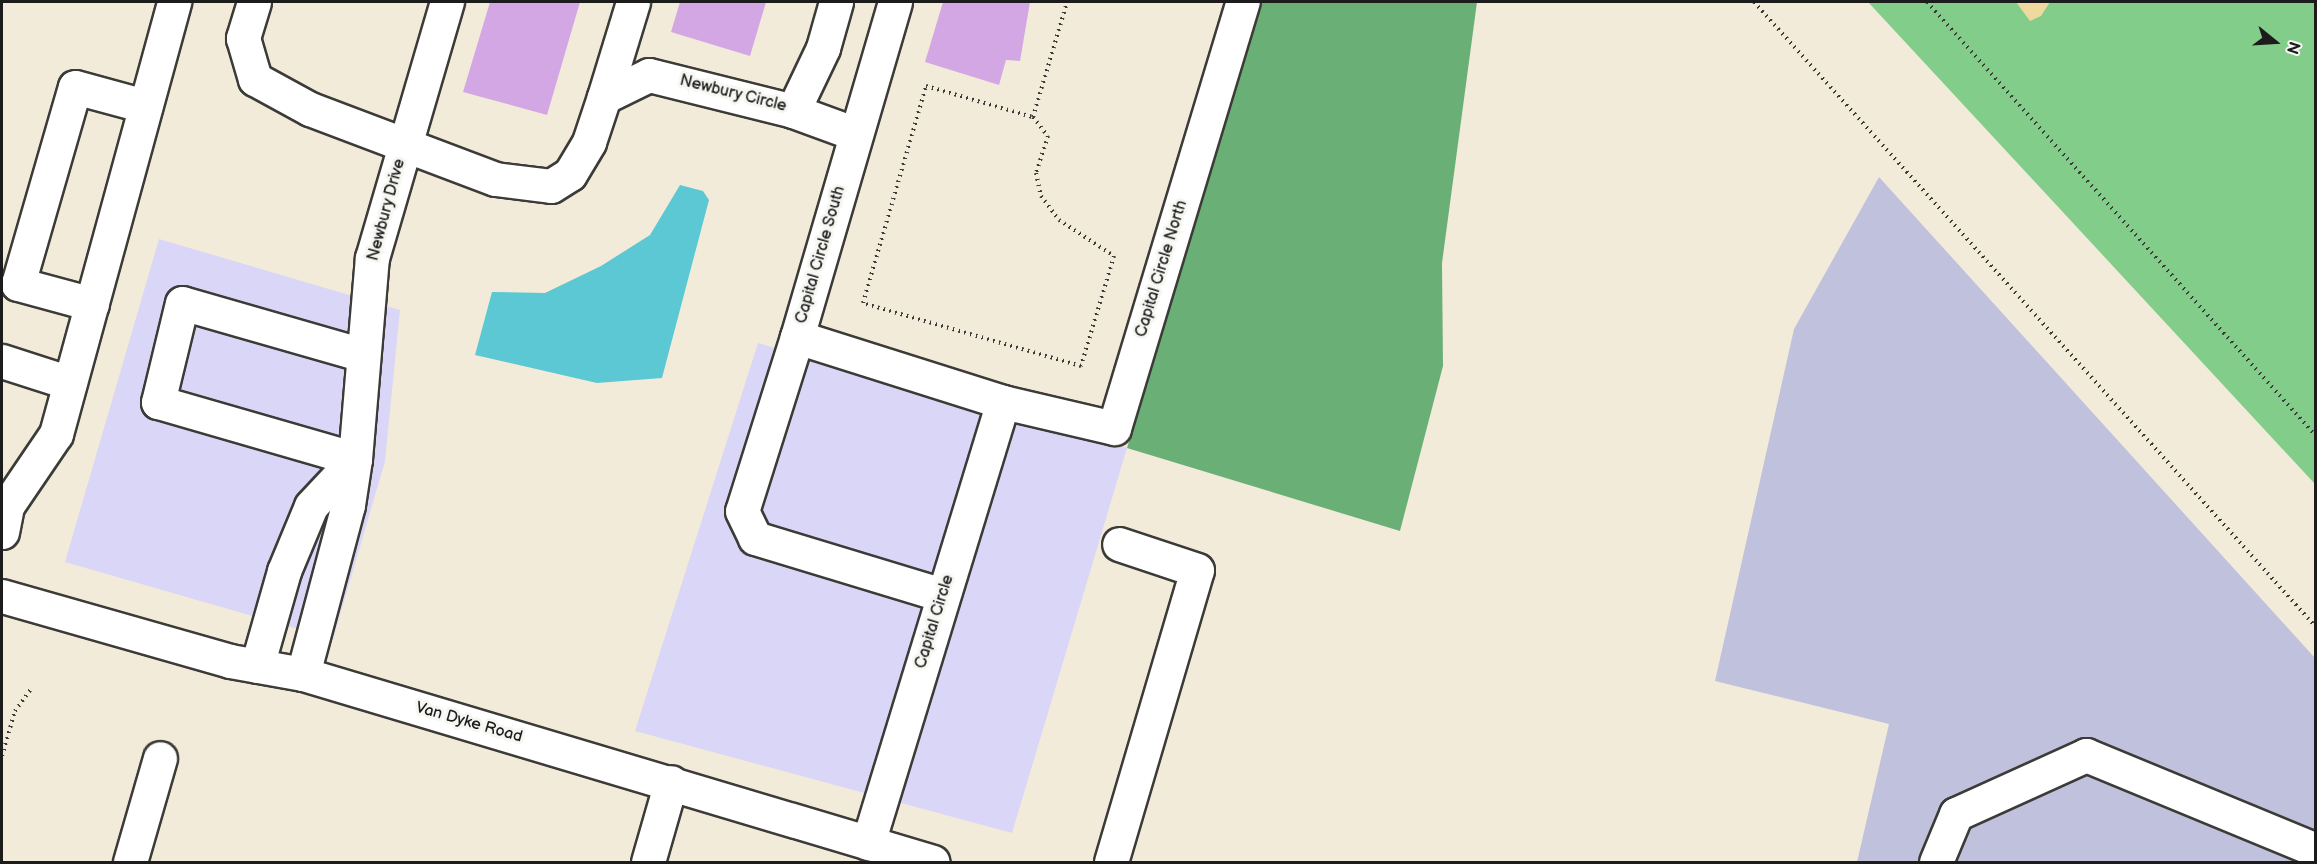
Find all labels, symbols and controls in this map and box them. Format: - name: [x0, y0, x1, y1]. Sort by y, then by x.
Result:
- north arrow: [2245, 12, 2305, 72]
- text: N: [2282, 39, 2303, 56]
- street label: Newbury Circle: [677, 71, 789, 117]
- street label: Newbury Drive: [364, 156, 410, 264]
- street label: Capital Circle South: [792, 184, 850, 326]
- street label: Capital Circle North: [1132, 198, 1192, 340]
- street label: Capital Circle: [912, 573, 958, 671]
- street label: Van Dyke Road: [413, 699, 525, 747]

